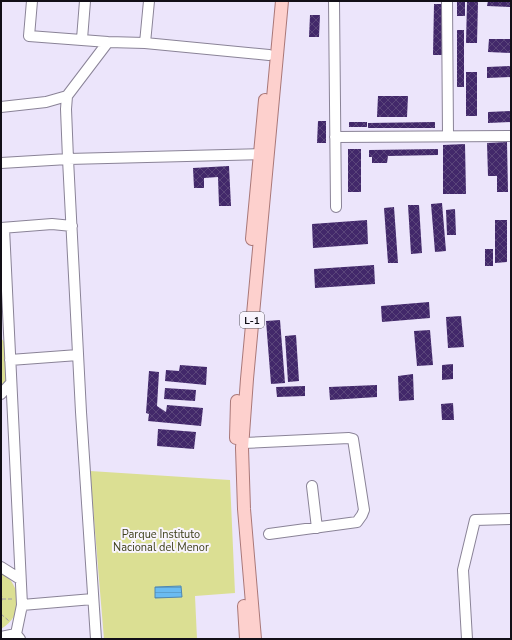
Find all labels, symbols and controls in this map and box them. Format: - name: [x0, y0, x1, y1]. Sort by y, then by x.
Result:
- road number: L-1: [240, 312, 264, 328]
- park label: Parque Instituto Nacional del Menor: [113, 527, 209, 555]

